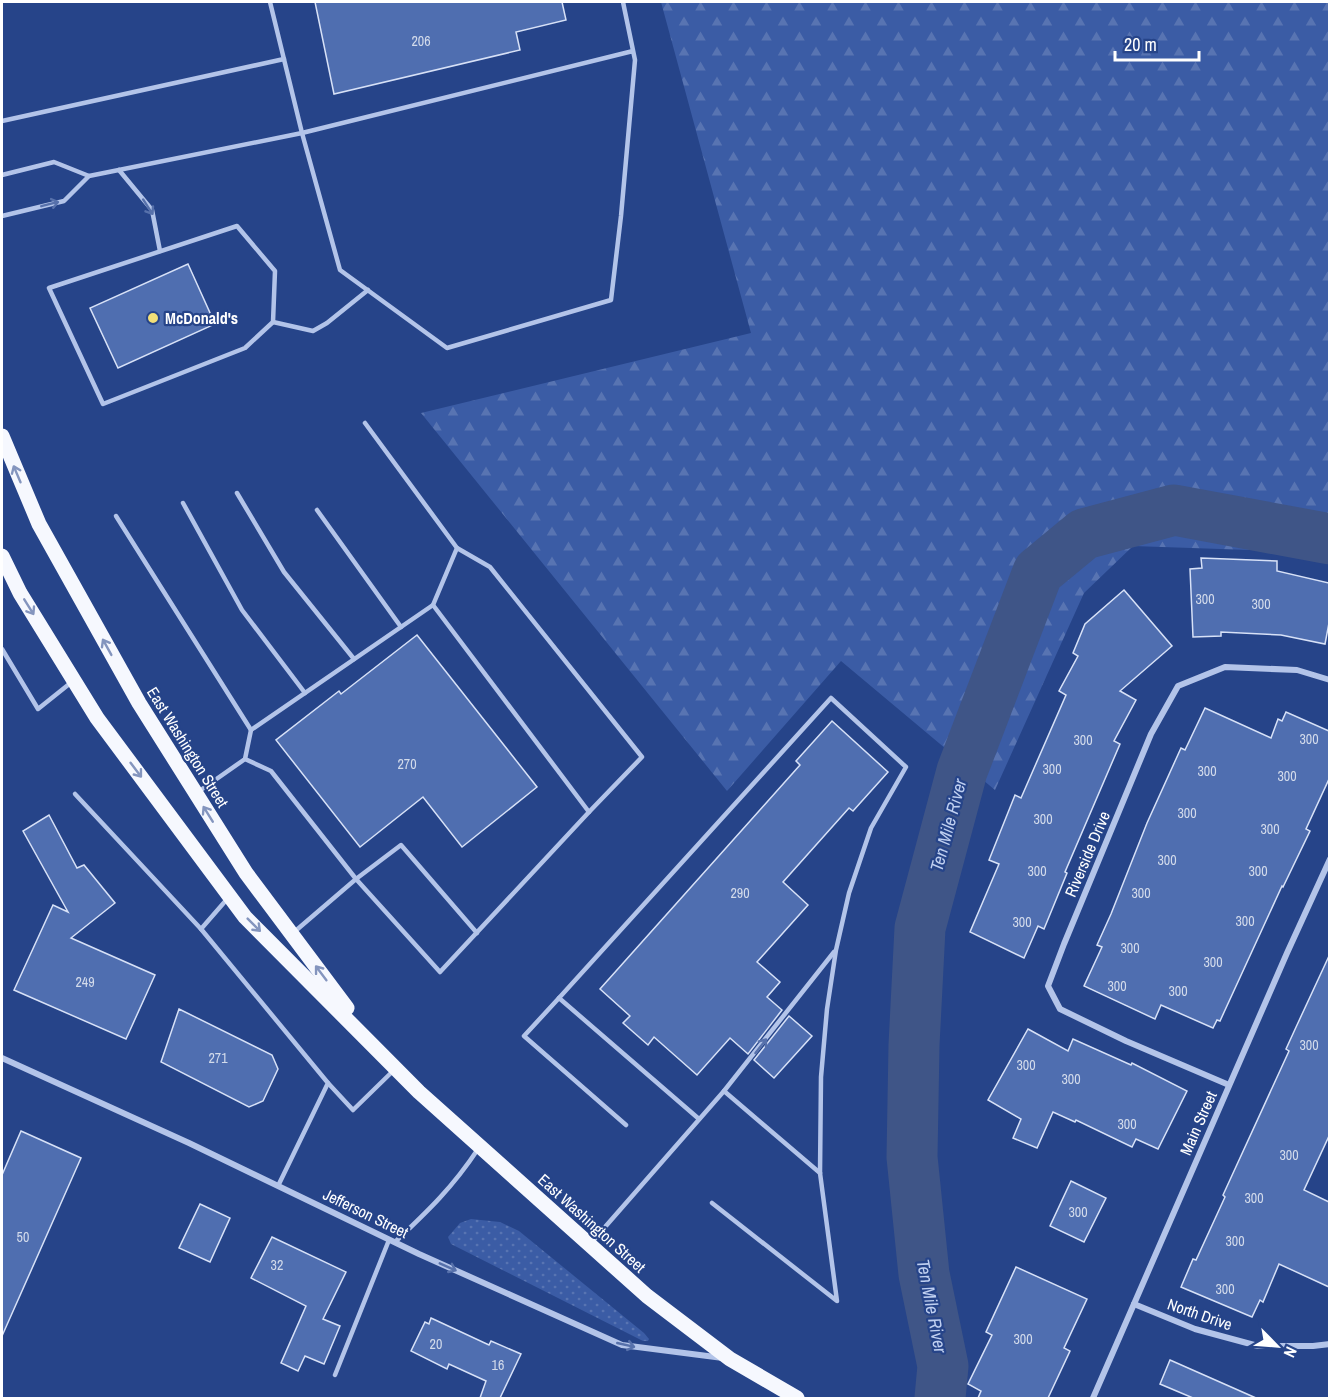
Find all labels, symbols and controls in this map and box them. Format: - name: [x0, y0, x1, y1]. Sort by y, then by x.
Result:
- scale bar: [1115, 24, 1199, 62]
- house number: 206: [411, 32, 431, 50]
- text: 20 m: [1124, 32, 1157, 57]
- one-way arrow: [40, 198, 59, 210]
- one-way arrow: [141, 198, 154, 215]
- place label: McDonald's: [165, 307, 238, 329]
- marker: McDonald's: [146, 311, 160, 325]
- one-way arrow: [11, 465, 22, 483]
- house number: 300: [1195, 590, 1215, 608]
- house number: 300: [1251, 595, 1271, 613]
- one-way arrow: [23, 598, 35, 615]
- one-way arrow: [101, 639, 113, 656]
- street label: East Washington Street: [142, 683, 234, 812]
- house number: 300: [1299, 730, 1319, 748]
- house number: 300: [1073, 731, 1093, 749]
- house number: 270: [397, 755, 417, 773]
- house number: 300: [1042, 760, 1062, 778]
- one-way arrow: [130, 761, 142, 777]
- house number: 300: [1197, 762, 1217, 780]
- house number: 300: [1277, 767, 1297, 785]
- water label: Ten Mile River: [924, 775, 973, 874]
- house number: 300: [1177, 804, 1197, 822]
- one-way arrow: [202, 805, 215, 822]
- street label: Riverside Drive: [1059, 808, 1115, 900]
- house number: 300: [1033, 810, 1053, 828]
- house number: 300: [1260, 820, 1280, 838]
- house number: 300: [1157, 851, 1177, 869]
- house number: 300: [1027, 862, 1047, 880]
- house number: 300: [1248, 862, 1268, 880]
- house number: 290: [730, 884, 750, 902]
- house number: 300: [1131, 884, 1151, 902]
- house number: 300: [1235, 912, 1255, 930]
- house number: 300: [1012, 913, 1032, 931]
- one-way arrow: [246, 918, 261, 933]
- house number: 300: [1120, 939, 1140, 957]
- house number: 300: [1203, 953, 1223, 971]
- one-way arrow: [314, 965, 327, 981]
- house number: 249: [75, 973, 95, 991]
- house number: 300: [1107, 977, 1127, 995]
- house number: 300: [1168, 982, 1188, 1000]
- house number: 300: [1299, 1036, 1319, 1054]
- one-way arrow: [754, 1038, 767, 1054]
- house number: 271: [208, 1049, 228, 1067]
- house number: 300: [1016, 1056, 1036, 1074]
- house number: 300: [1061, 1070, 1081, 1088]
- street label: Main Street: [1174, 1087, 1222, 1158]
- house number: 300: [1117, 1115, 1137, 1133]
- house number: 300: [1279, 1146, 1299, 1164]
- street label: East Washington Street: [533, 1169, 651, 1278]
- street label: Jefferson Street: [320, 1183, 413, 1243]
- house number: 300: [1244, 1189, 1264, 1207]
- house number: 300: [1068, 1203, 1088, 1221]
- house number: 50: [17, 1228, 29, 1246]
- house number: 300: [1225, 1232, 1245, 1250]
- house number: 32: [271, 1256, 283, 1274]
- water label: Ten Mile River: [911, 1257, 954, 1356]
- one-way arrow: [438, 1261, 456, 1273]
- house number: 300: [1215, 1280, 1235, 1298]
- street label: North Drive: [1165, 1293, 1235, 1335]
- north arrow: [1247, 1316, 1307, 1376]
- house number: 300: [1013, 1330, 1033, 1348]
- house number: 20: [430, 1335, 442, 1353]
- one-way arrow: [616, 1340, 635, 1351]
- text: N: [1279, 1343, 1303, 1361]
- house number: 16: [492, 1356, 504, 1374]

